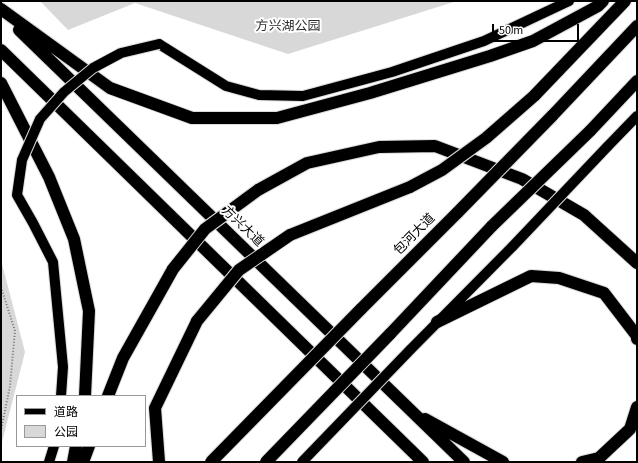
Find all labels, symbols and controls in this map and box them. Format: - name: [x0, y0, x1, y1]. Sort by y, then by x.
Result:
- scale bar: [494, 16, 581, 42]
- park label: 方兴湖公园: [256, 19, 320, 35]
- text: 50 m: [499, 22, 523, 39]
- street label: 方兴大道: [218, 203, 266, 251]
- street label: 包河大道: [391, 211, 439, 259]
- legend: [16, 395, 146, 447]
- text: 道路: [54, 404, 78, 421]
- text: 公园: [54, 424, 78, 441]

